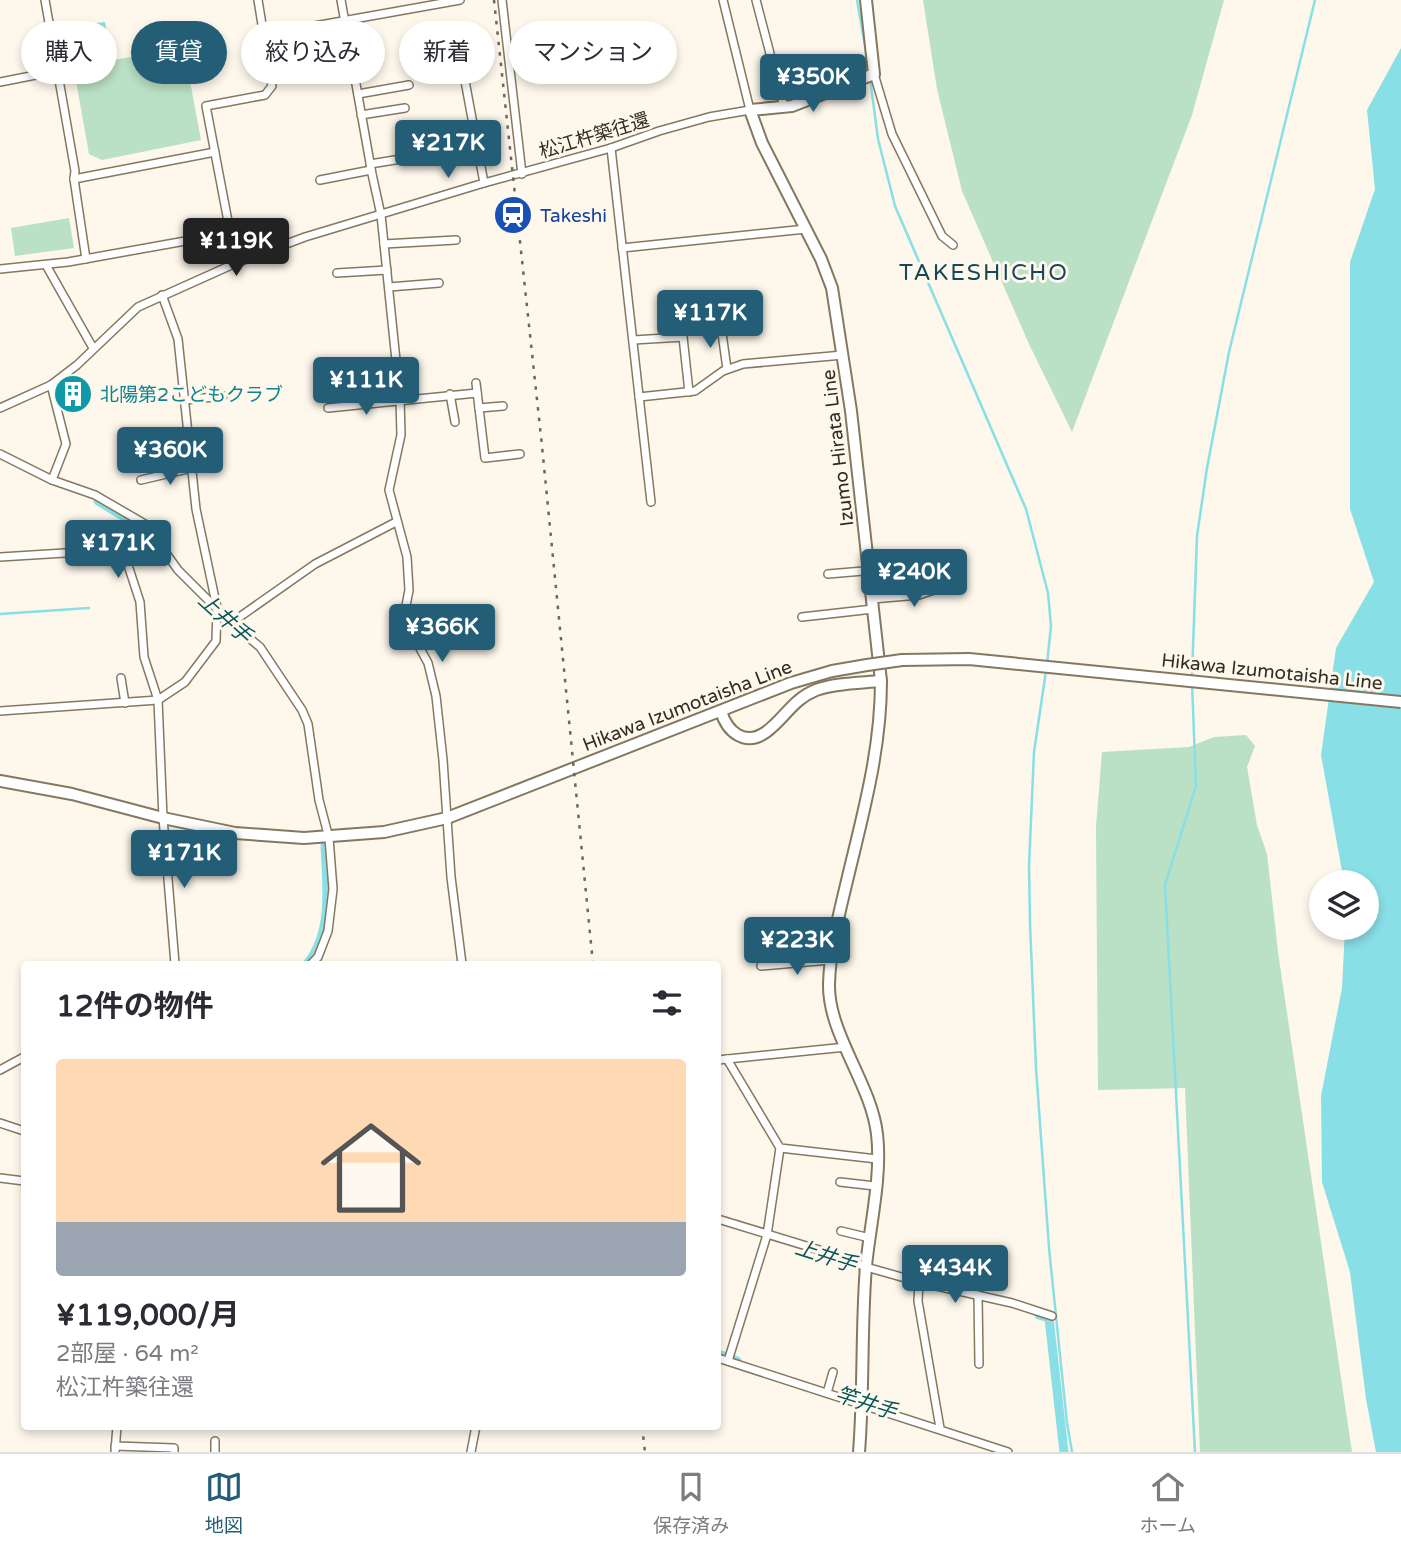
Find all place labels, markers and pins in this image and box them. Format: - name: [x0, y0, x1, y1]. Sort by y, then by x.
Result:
- pin: ¥350K: [764, 54, 862, 114]
- pin: ¥217K: [399, 120, 497, 180]
- station icon: Takeshi: [492, 194, 534, 236]
- place label: Takeshi: [540, 205, 607, 227]
- pin: ¥119K: [187, 218, 285, 278]
- pin: ¥117K: [661, 290, 759, 350]
- pin: ¥111K: [317, 358, 415, 417]
- building icon: 北陽第2こどもクラブ: [52, 373, 94, 415]
- place label: 北陽第2こどもクラブ: [100, 384, 283, 406]
- pin: ¥360K: [121, 428, 219, 487]
- pin: ¥171K: [69, 520, 167, 580]
- pin: ¥240K: [865, 550, 963, 609]
- pin: ¥366K: [393, 604, 491, 664]
- pin: ¥171K: [135, 830, 233, 890]
- pin: ¥223K: [748, 918, 846, 977]
- pin: ¥434K: [906, 1246, 1004, 1305]

